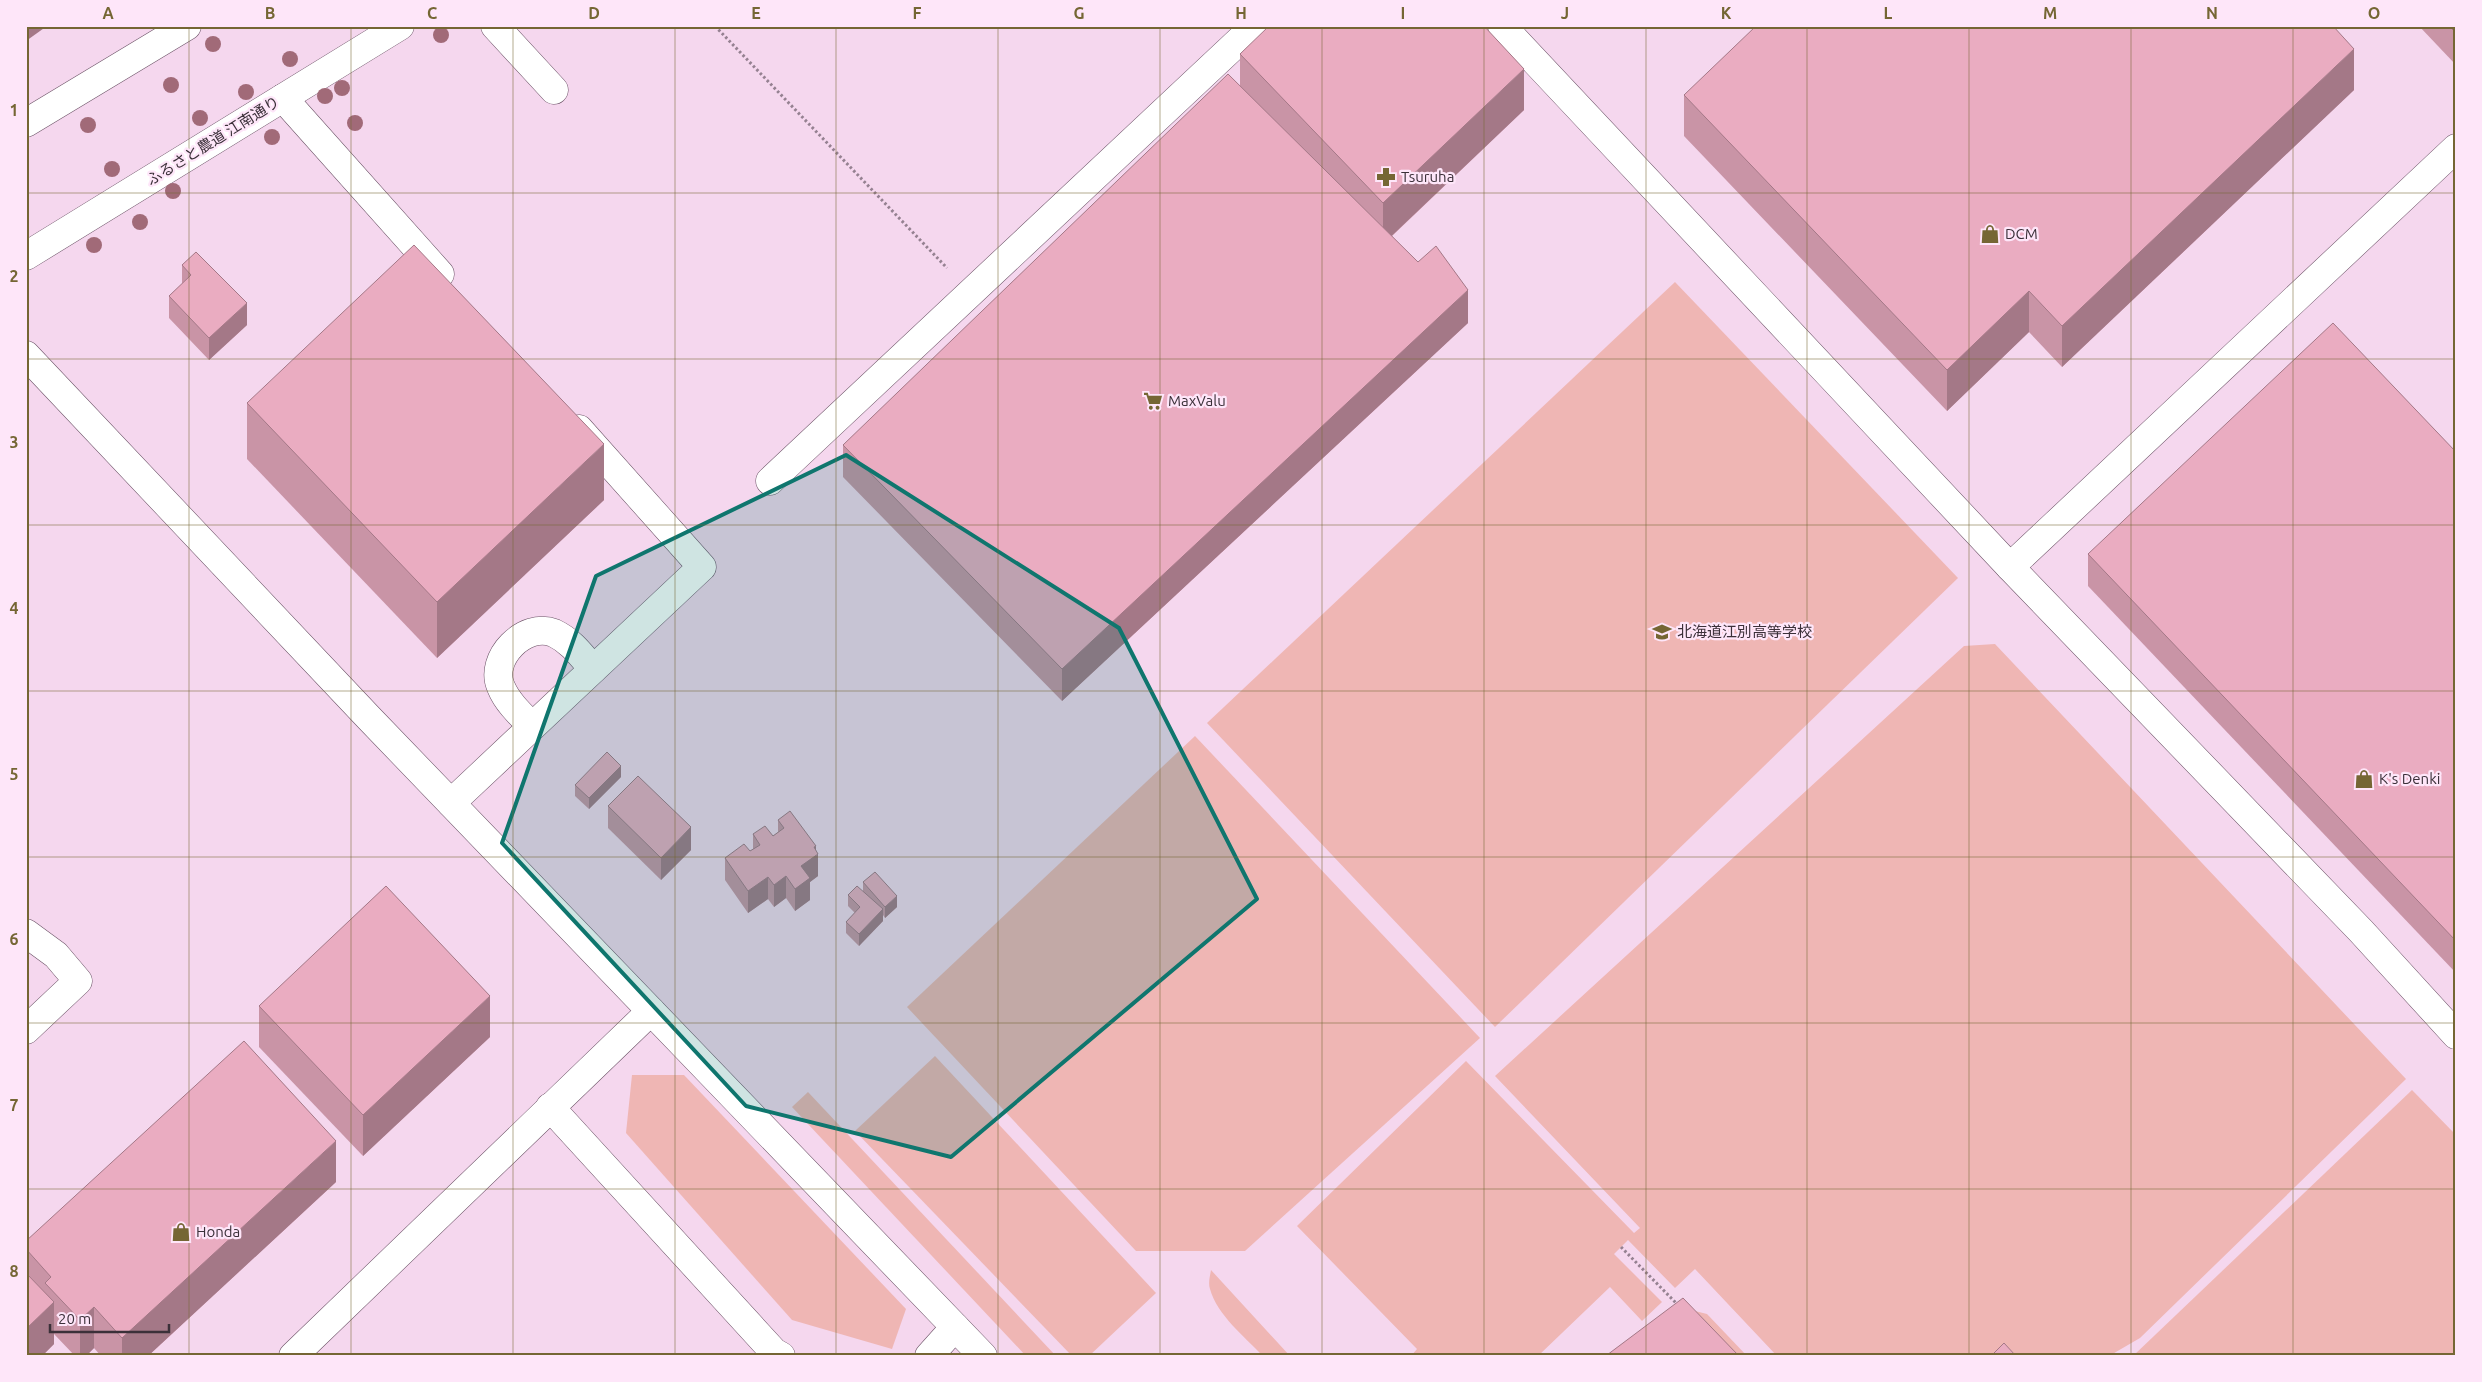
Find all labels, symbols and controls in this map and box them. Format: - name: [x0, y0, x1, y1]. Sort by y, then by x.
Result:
- text: A: [102, 4, 114, 22]
- text: B: [265, 4, 275, 22]
- text: C: [427, 4, 437, 22]
- text: D: [588, 4, 600, 22]
- text: E: [751, 4, 761, 22]
- text: F: [913, 4, 922, 22]
- text: G: [1073, 4, 1085, 22]
- text: H: [1235, 4, 1247, 22]
- text: I: [1401, 4, 1405, 22]
- text: J: [1561, 4, 1569, 22]
- text: K: [1721, 4, 1732, 22]
- text: L: [1884, 4, 1893, 22]
- text: M: [2043, 4, 2057, 22]
- text: N: [2206, 4, 2218, 22]
- text: O: [2368, 4, 2380, 22]
- street label: ふるさと農道 江南通り: [143, 93, 282, 188]
- text: 1: [9, 101, 19, 119]
- pharmacy icon: Tsuruha: [1375, 166, 1397, 188]
- place label: Tsuruha: [1401, 168, 1454, 185]
- shop icon: DCM: [1979, 223, 2001, 245]
- place label: DCM: [2005, 225, 2038, 242]
- text: 2: [9, 267, 19, 285]
- supermarket icon: MaxValu: [1142, 390, 1164, 412]
- place label: MaxValu: [1168, 392, 1226, 409]
- text: 3: [9, 433, 19, 451]
- text: 4: [9, 599, 19, 617]
- school or university icon: 北海道江別高等学校: [1651, 621, 1673, 643]
- place label: 北海道江別高等学校: [1677, 623, 1812, 640]
- text: 5: [9, 765, 19, 783]
- shop icon: K's Denki: [2353, 768, 2375, 790]
- place label: K's Denki: [2379, 770, 2440, 787]
- text: 6: [9, 930, 19, 948]
- text: 7: [9, 1096, 19, 1114]
- shop icon: Honda: [170, 1221, 192, 1243]
- place label: Honda: [196, 1223, 240, 1240]
- text: 8: [9, 1262, 19, 1280]
- scale bar: [50, 1302, 169, 1334]
- text: 20 m: [58, 1310, 91, 1327]

